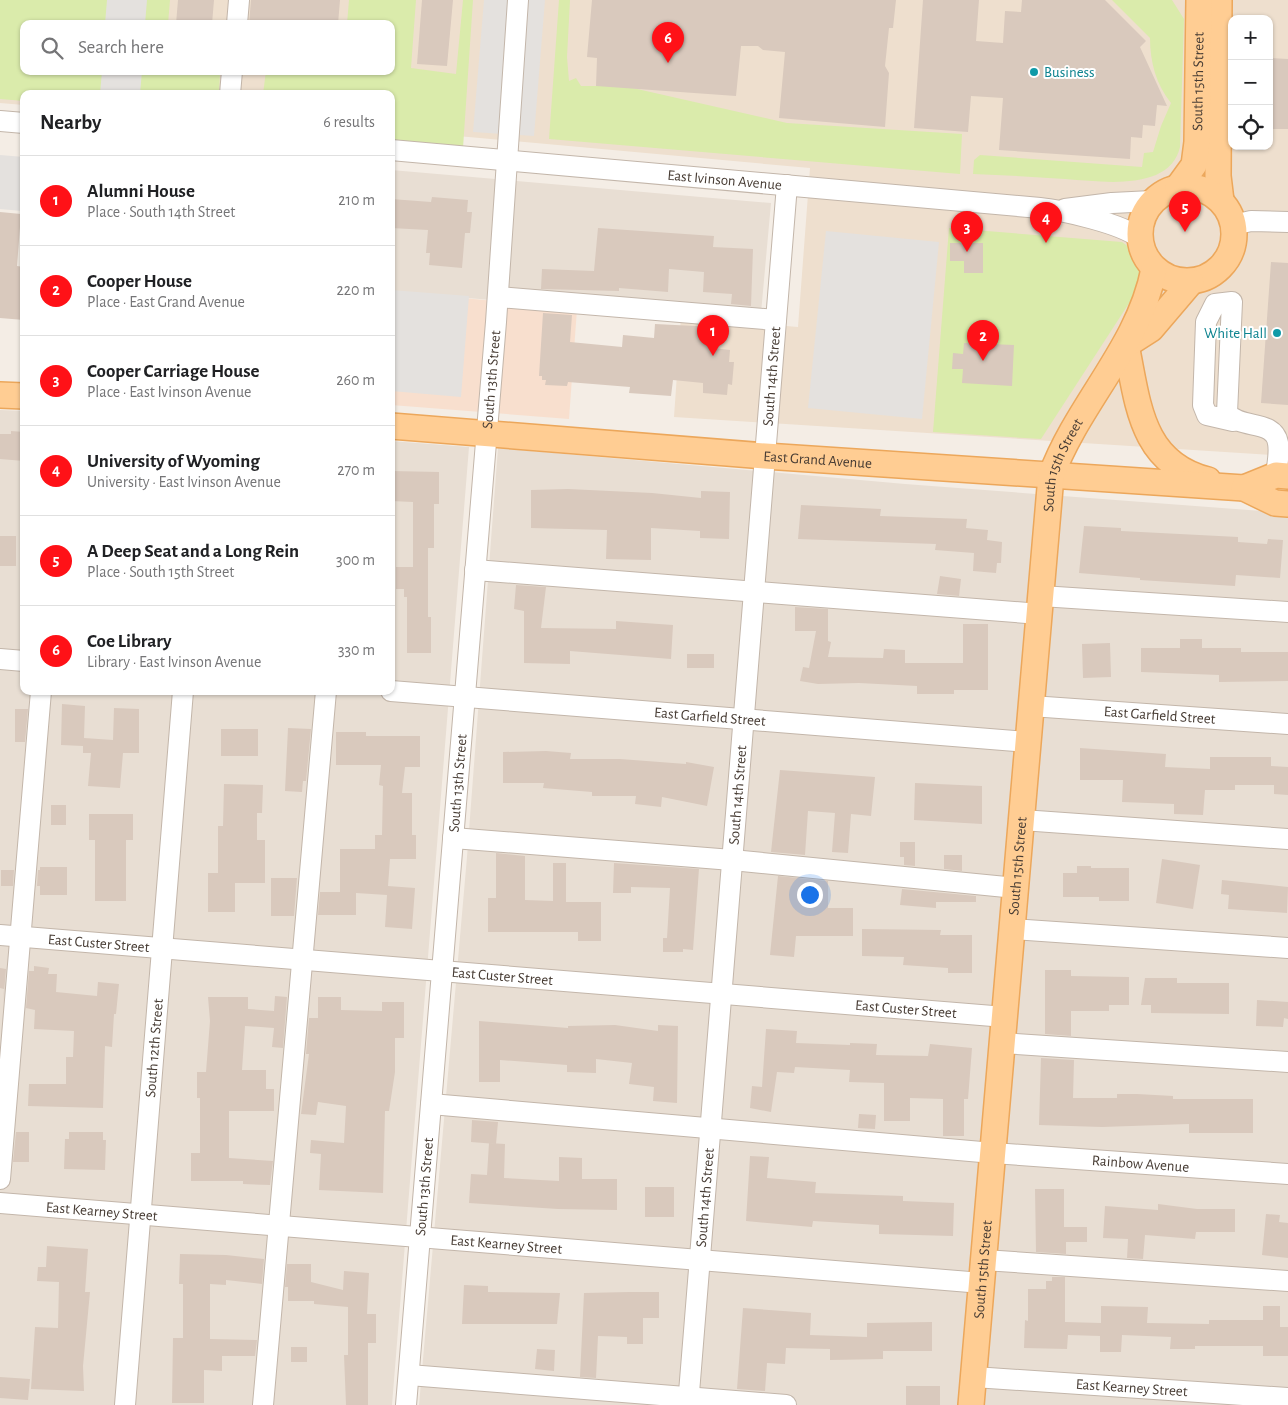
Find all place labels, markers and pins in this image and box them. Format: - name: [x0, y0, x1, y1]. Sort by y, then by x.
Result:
- pin: 6: [652, 22, 684, 63]
- place label: Business: [1044, 65, 1095, 80]
- marker: Business: [1028, 66, 1040, 78]
- pin: 5: [1169, 191, 1201, 232]
- pin: 4: [1030, 202, 1062, 243]
- pin: 3: [951, 211, 983, 252]
- pin: 1: [697, 315, 729, 356]
- pin: 2: [967, 320, 999, 361]
- place label: White Hall: [1204, 326, 1267, 341]
- marker: White Hall: [1271, 327, 1283, 339]

